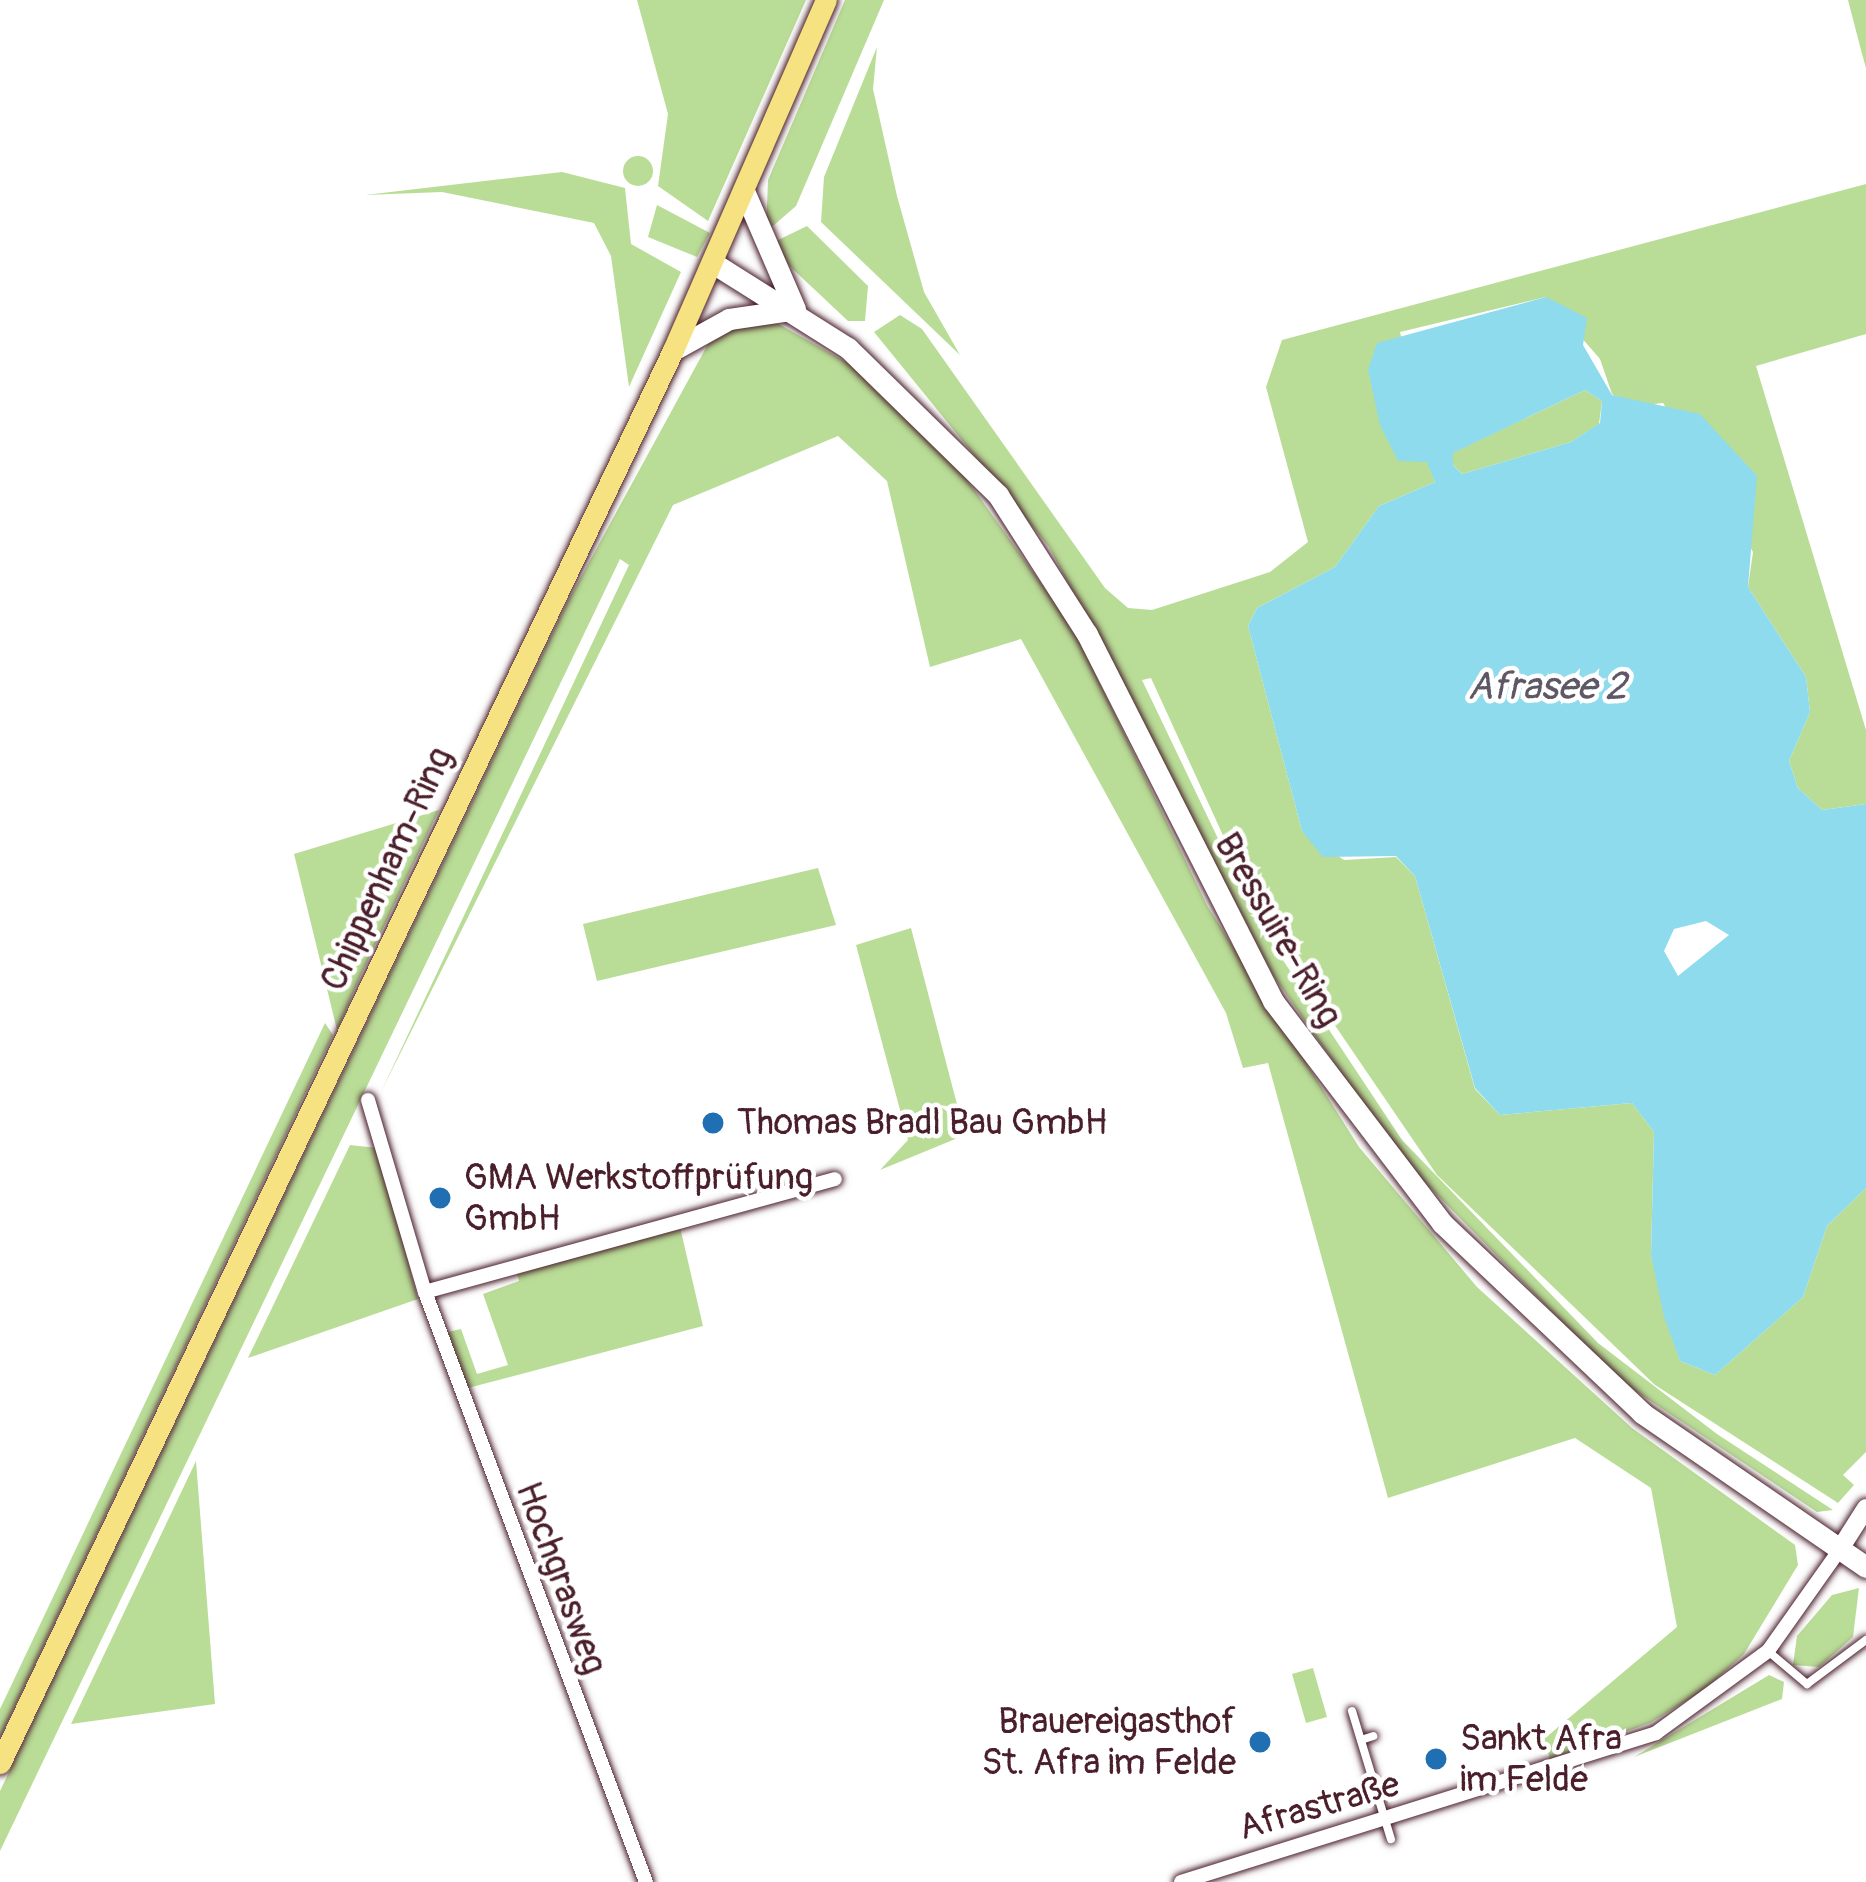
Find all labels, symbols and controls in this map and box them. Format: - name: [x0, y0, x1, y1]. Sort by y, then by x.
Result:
- water label: Afrasee 2: [1467, 664, 1627, 710]
- street label: Chippenham-Ring: [312, 740, 462, 998]
- street label: Bressuire-Ring: [1205, 825, 1351, 1035]
- place label: Thomas Bradl Bau GmbH: [737, 1101, 1107, 1145]
- marker: Thomas Bradl Bau GmbH: [700, 1110, 726, 1136]
- place label: GMA Werkstoffprüfung GmbH: [464, 1155, 813, 1240]
- marker: GMA Werkstoffprüfung GmbH: [427, 1185, 453, 1211]
- street label: Hochgrasweg: [506, 1476, 616, 1680]
- place label: Brauereigasthof St. Afra im Felde: [981, 1699, 1236, 1784]
- place label: Sankt Afra im Felde: [1460, 1716, 1622, 1801]
- marker: Brauereigasthof St. Afra im Felde: [1247, 1729, 1273, 1755]
- marker: Sankt Afra im Felde: [1423, 1746, 1449, 1772]
- street label: Afrastraße: [1234, 1762, 1404, 1850]

